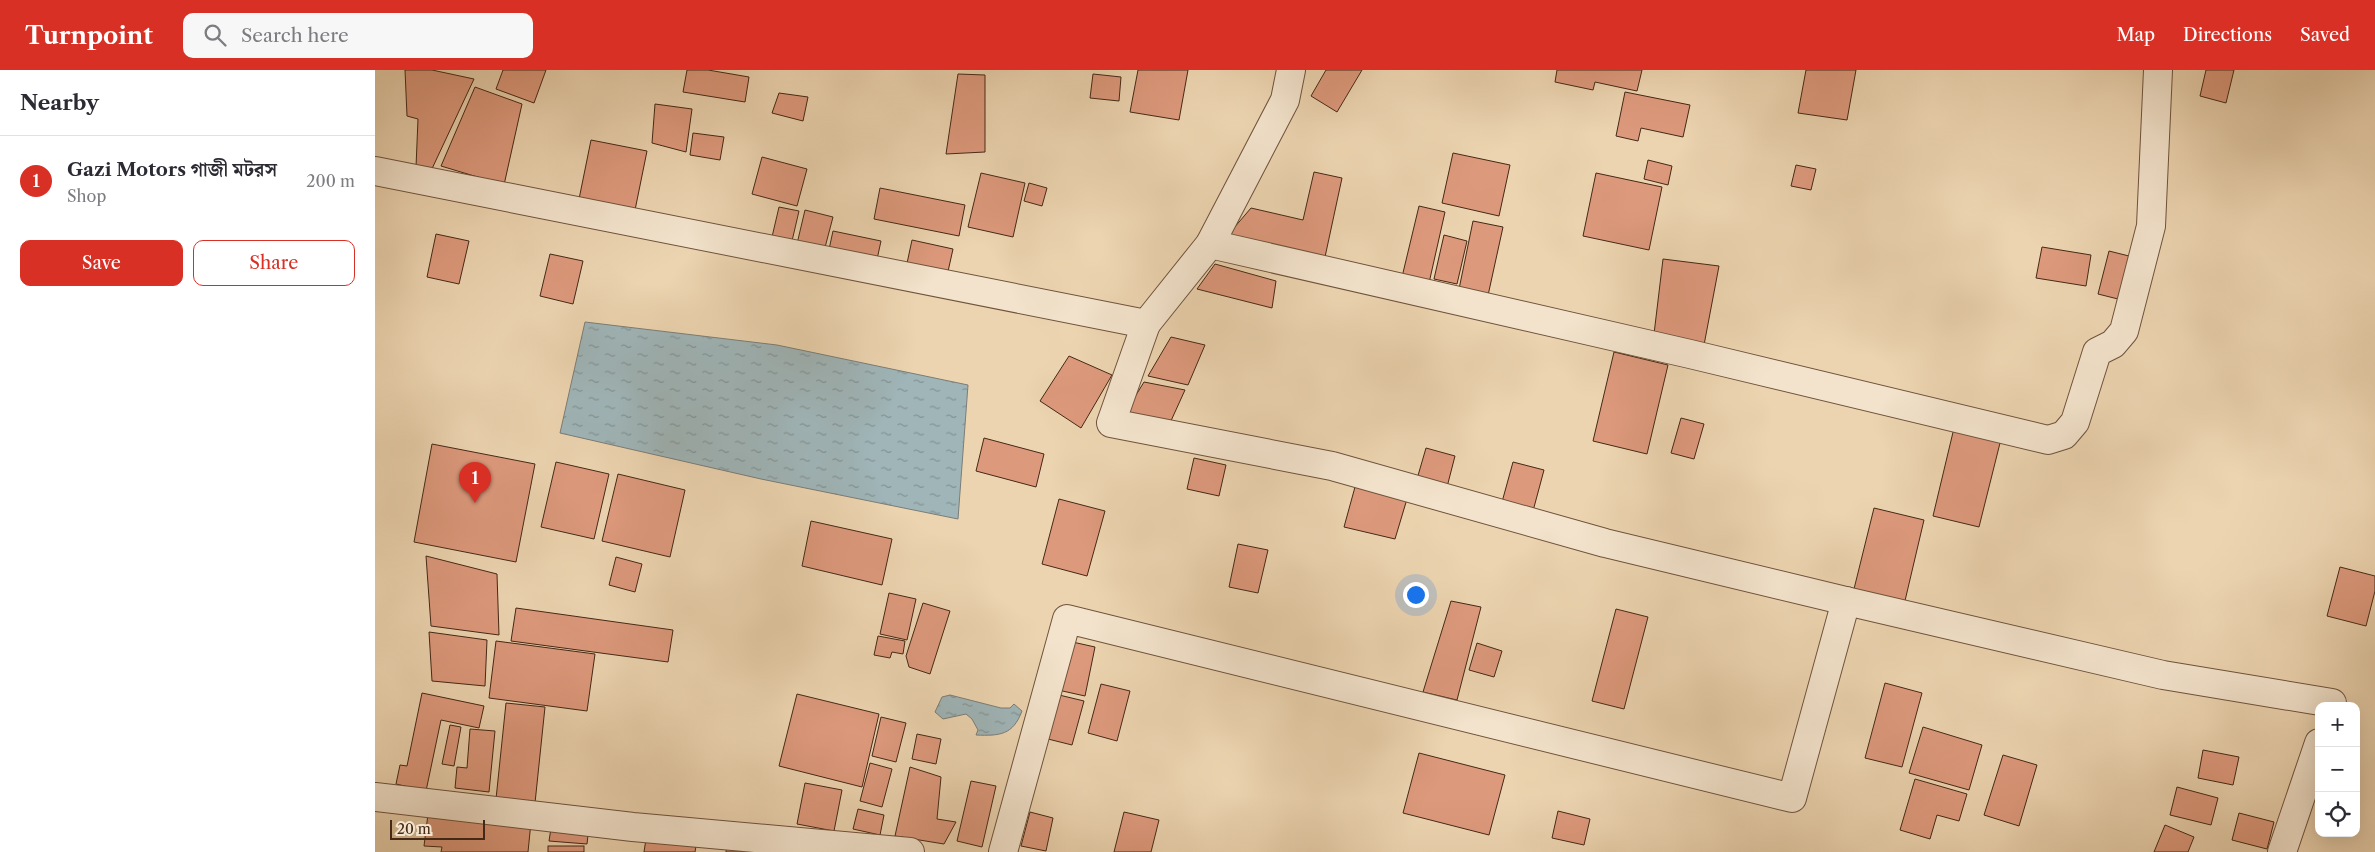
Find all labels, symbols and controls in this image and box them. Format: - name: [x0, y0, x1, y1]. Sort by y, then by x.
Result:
- search box: [183, 13, 533, 58]
- text: Turnpoint: [25, 21, 153, 50]
- icon: search: [201, 21, 229, 49]
- text: Search here: [241, 24, 349, 47]
- text: Map: [2116, 24, 2155, 46]
- text: Directions: [2183, 24, 2272, 46]
- text: Saved: [2300, 24, 2350, 46]
- text: Nearby: [20, 90, 99, 115]
- text: Gazi Motors গাজী মটরস: [67, 158, 277, 181]
- text: 1: [32, 171, 40, 191]
- text: 200 m: [306, 171, 355, 191]
- text: Shop: [67, 186, 106, 206]
- button: Save: [20, 240, 183, 286]
- button: Share: [193, 240, 355, 286]
- pin: 1: [459, 462, 491, 503]
- your location: [1403, 582, 1429, 608]
- map controls: [2315, 702, 2360, 837]
- button: +: [2315, 702, 2360, 747]
- button: −: [2315, 747, 2360, 792]
- button: locate: [2315, 792, 2360, 837]
- scale bar: [390, 817, 485, 840]
- text: 20 m: [397, 820, 431, 838]

